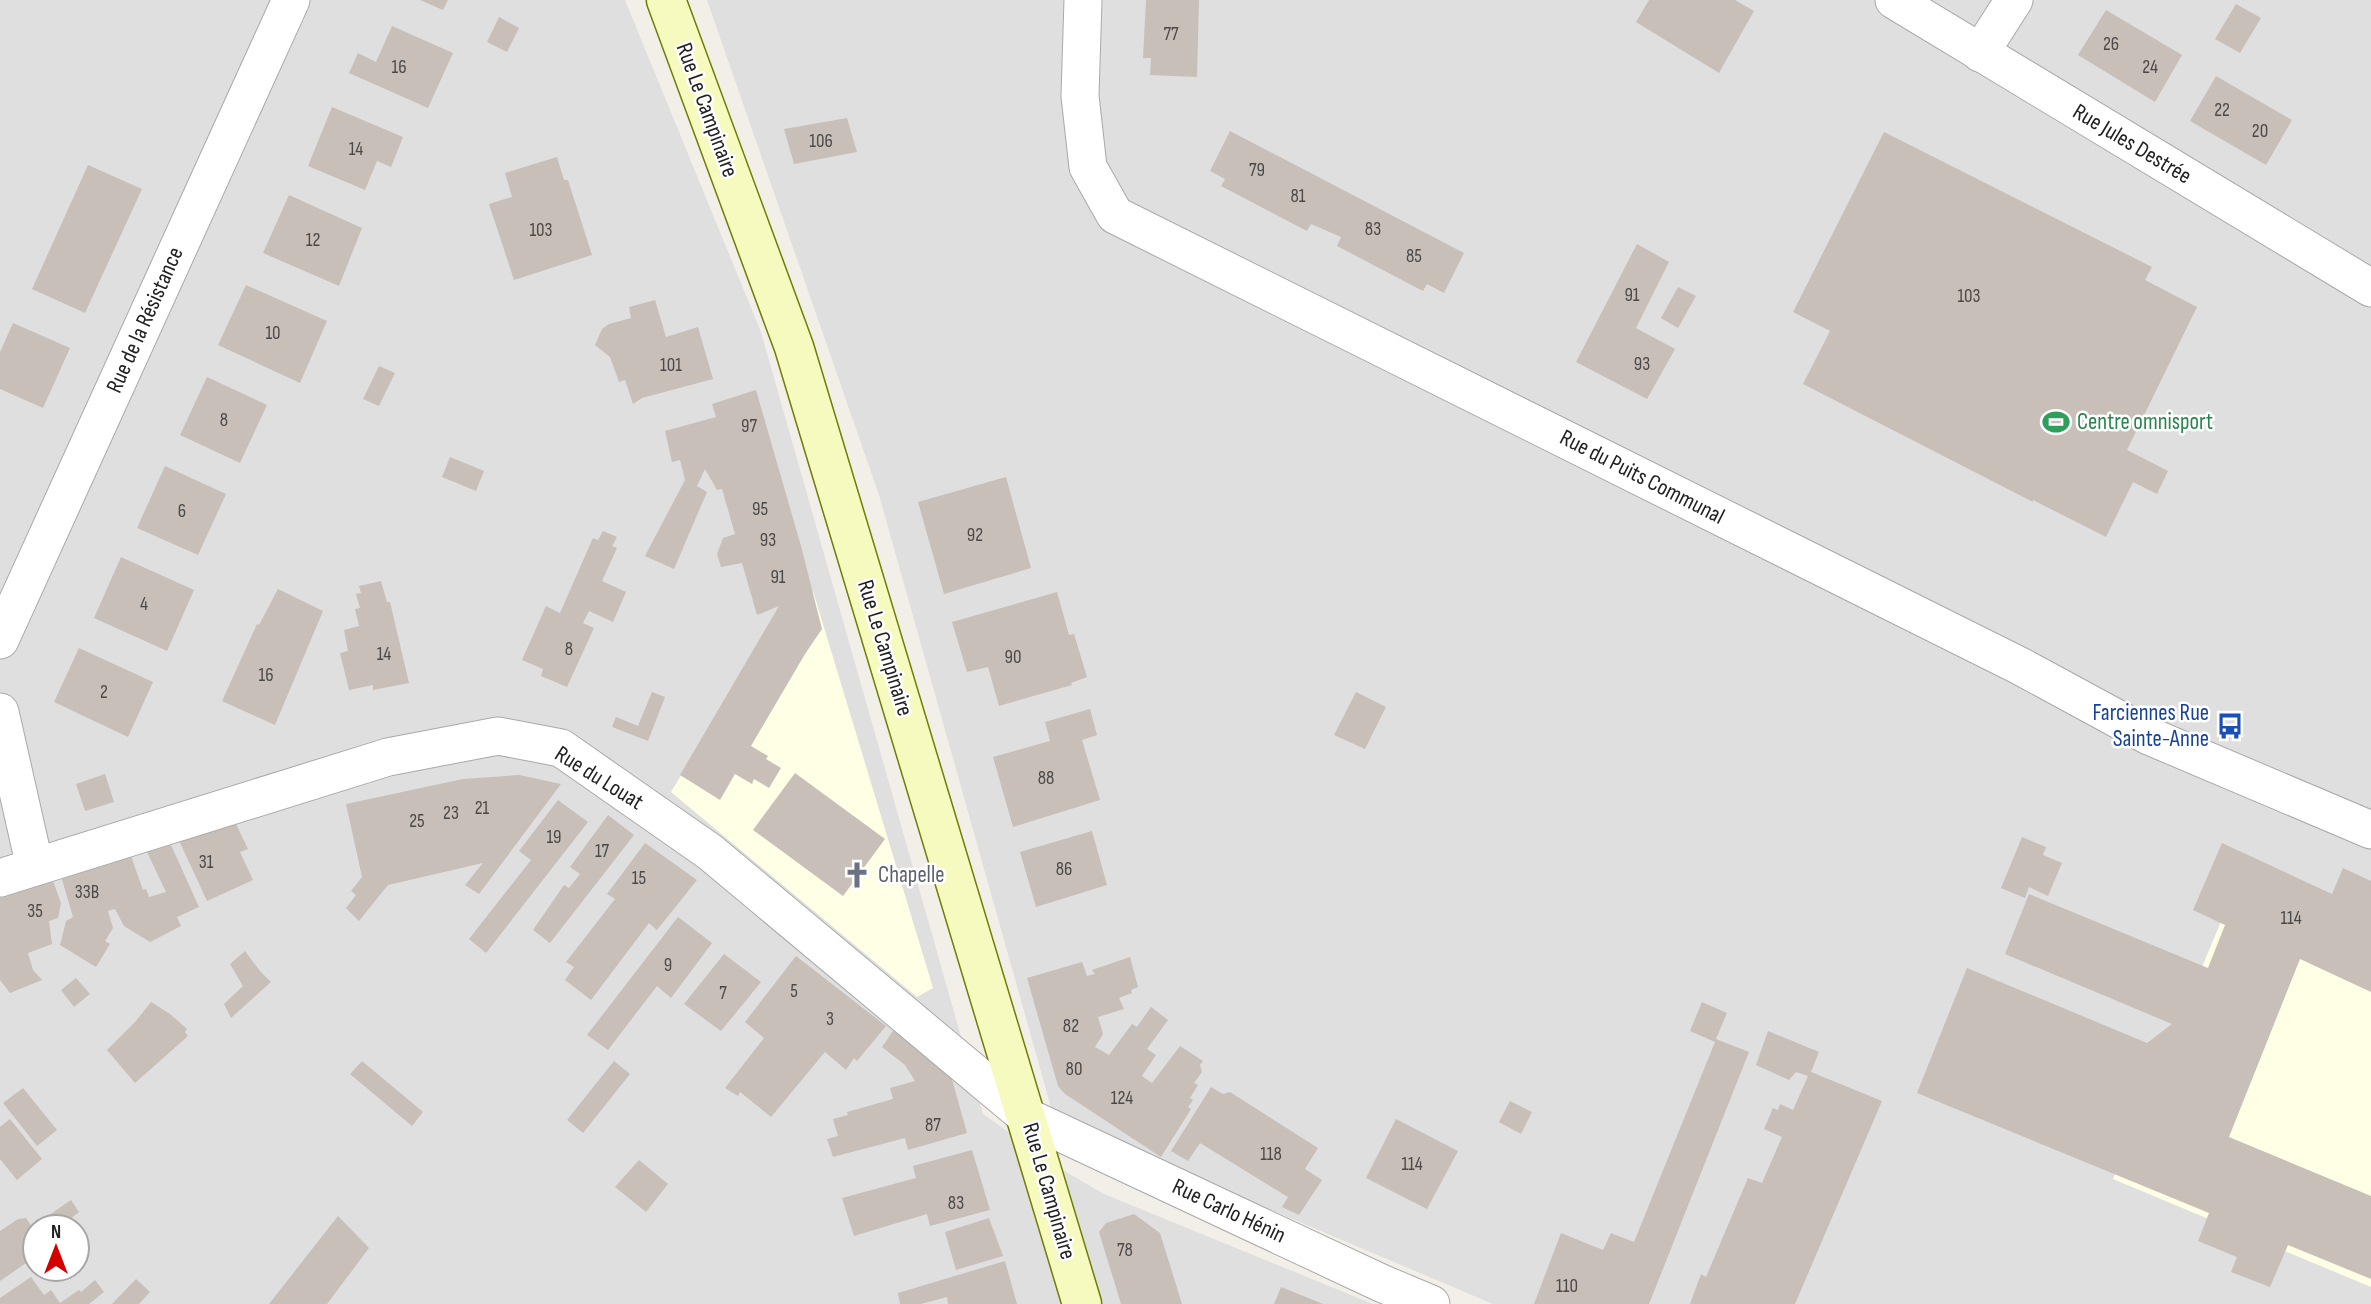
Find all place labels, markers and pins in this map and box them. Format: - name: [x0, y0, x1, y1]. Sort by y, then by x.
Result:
- sports icon: Centre omnisport: [2041, 407, 2071, 437]
- place label: Centre omnisport: [2077, 408, 2213, 436]
- place label: Farciennes Rue Sainte-Anne: [2093, 699, 2209, 753]
- bus stop icon: Farciennes Rue Sainte-Anne: [2215, 711, 2245, 741]
- church icon: Chapelle: [842, 860, 872, 890]
- place label: Chapelle: [878, 861, 944, 889]

